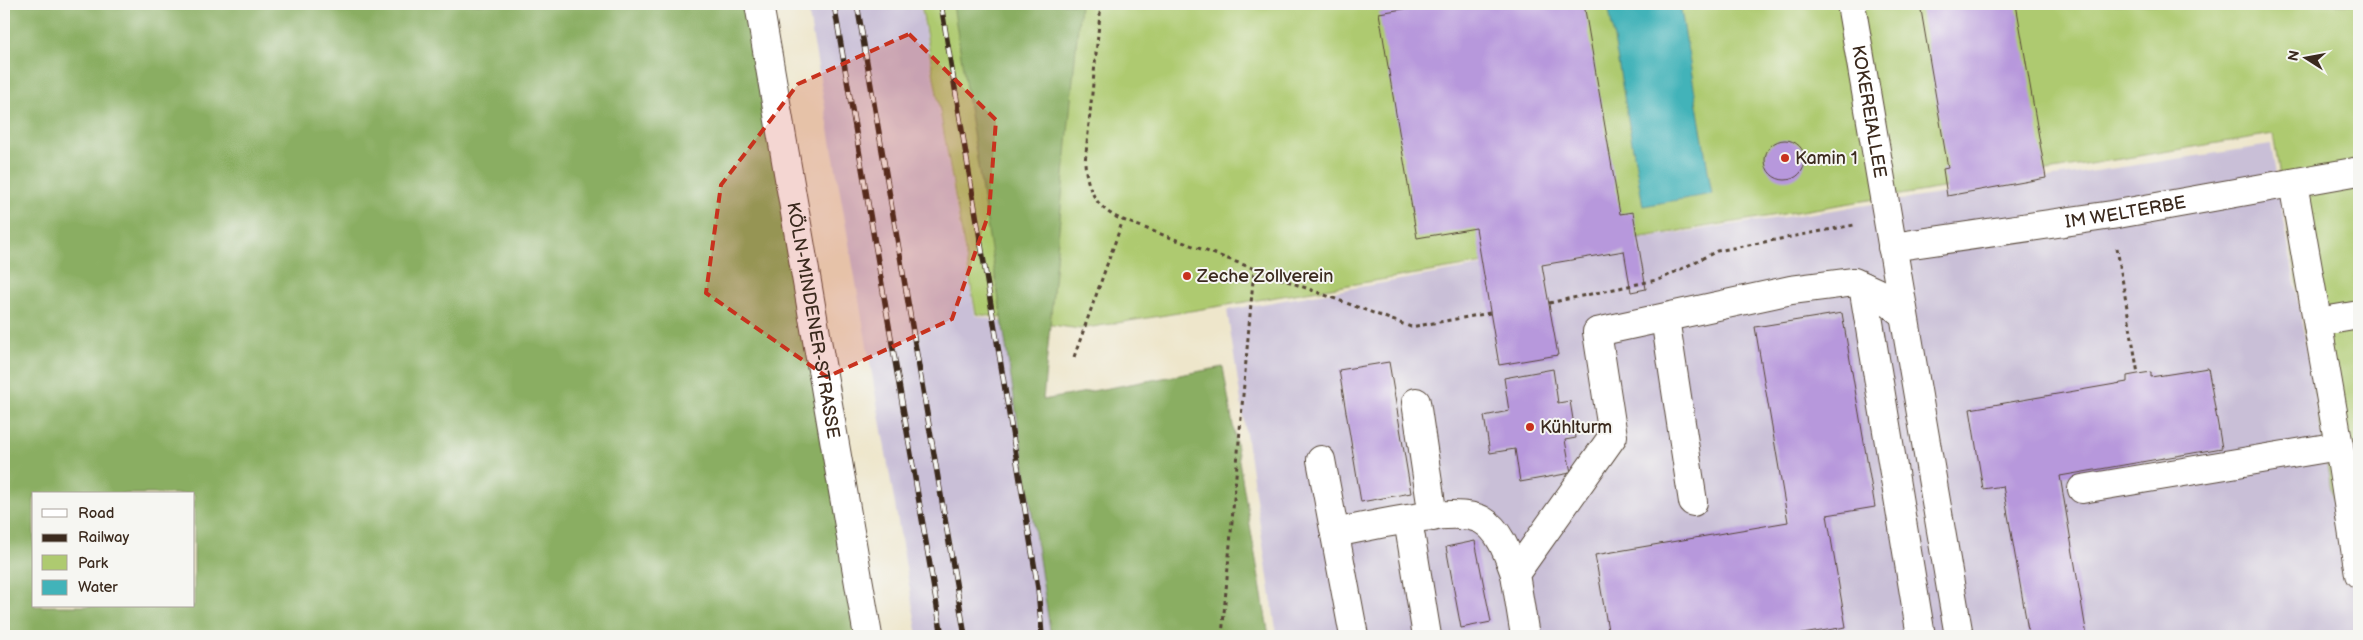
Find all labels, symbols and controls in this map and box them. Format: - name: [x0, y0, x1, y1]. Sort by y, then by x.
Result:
- north arrow: [2280, 32, 2330, 82]
- street label: KOKEREIALLEE: [1848, 43, 1891, 180]
- text: N: [2284, 49, 2303, 62]
- place label: Kamin 1: [1795, 148, 1858, 169]
- marker: Kamin 1: [1779, 152, 1791, 164]
- street label: IM WELTERBE: [2064, 192, 2188, 232]
- street label: KÖLN-MINDENER-STRASSE: [783, 200, 844, 440]
- place label: Zeche Zollverein: [1196, 266, 1333, 287]
- marker: Zeche Zollverein: [1181, 270, 1193, 282]
- place label: Kühlturm: [1540, 417, 1612, 438]
- marker: Kühlturm: [1524, 421, 1536, 433]
- legend: [32, 492, 195, 608]
- text: Road: [78, 504, 114, 523]
- text: Railway: [78, 528, 129, 547]
- text: Park: [78, 554, 109, 573]
- text: Water: [78, 578, 118, 597]

